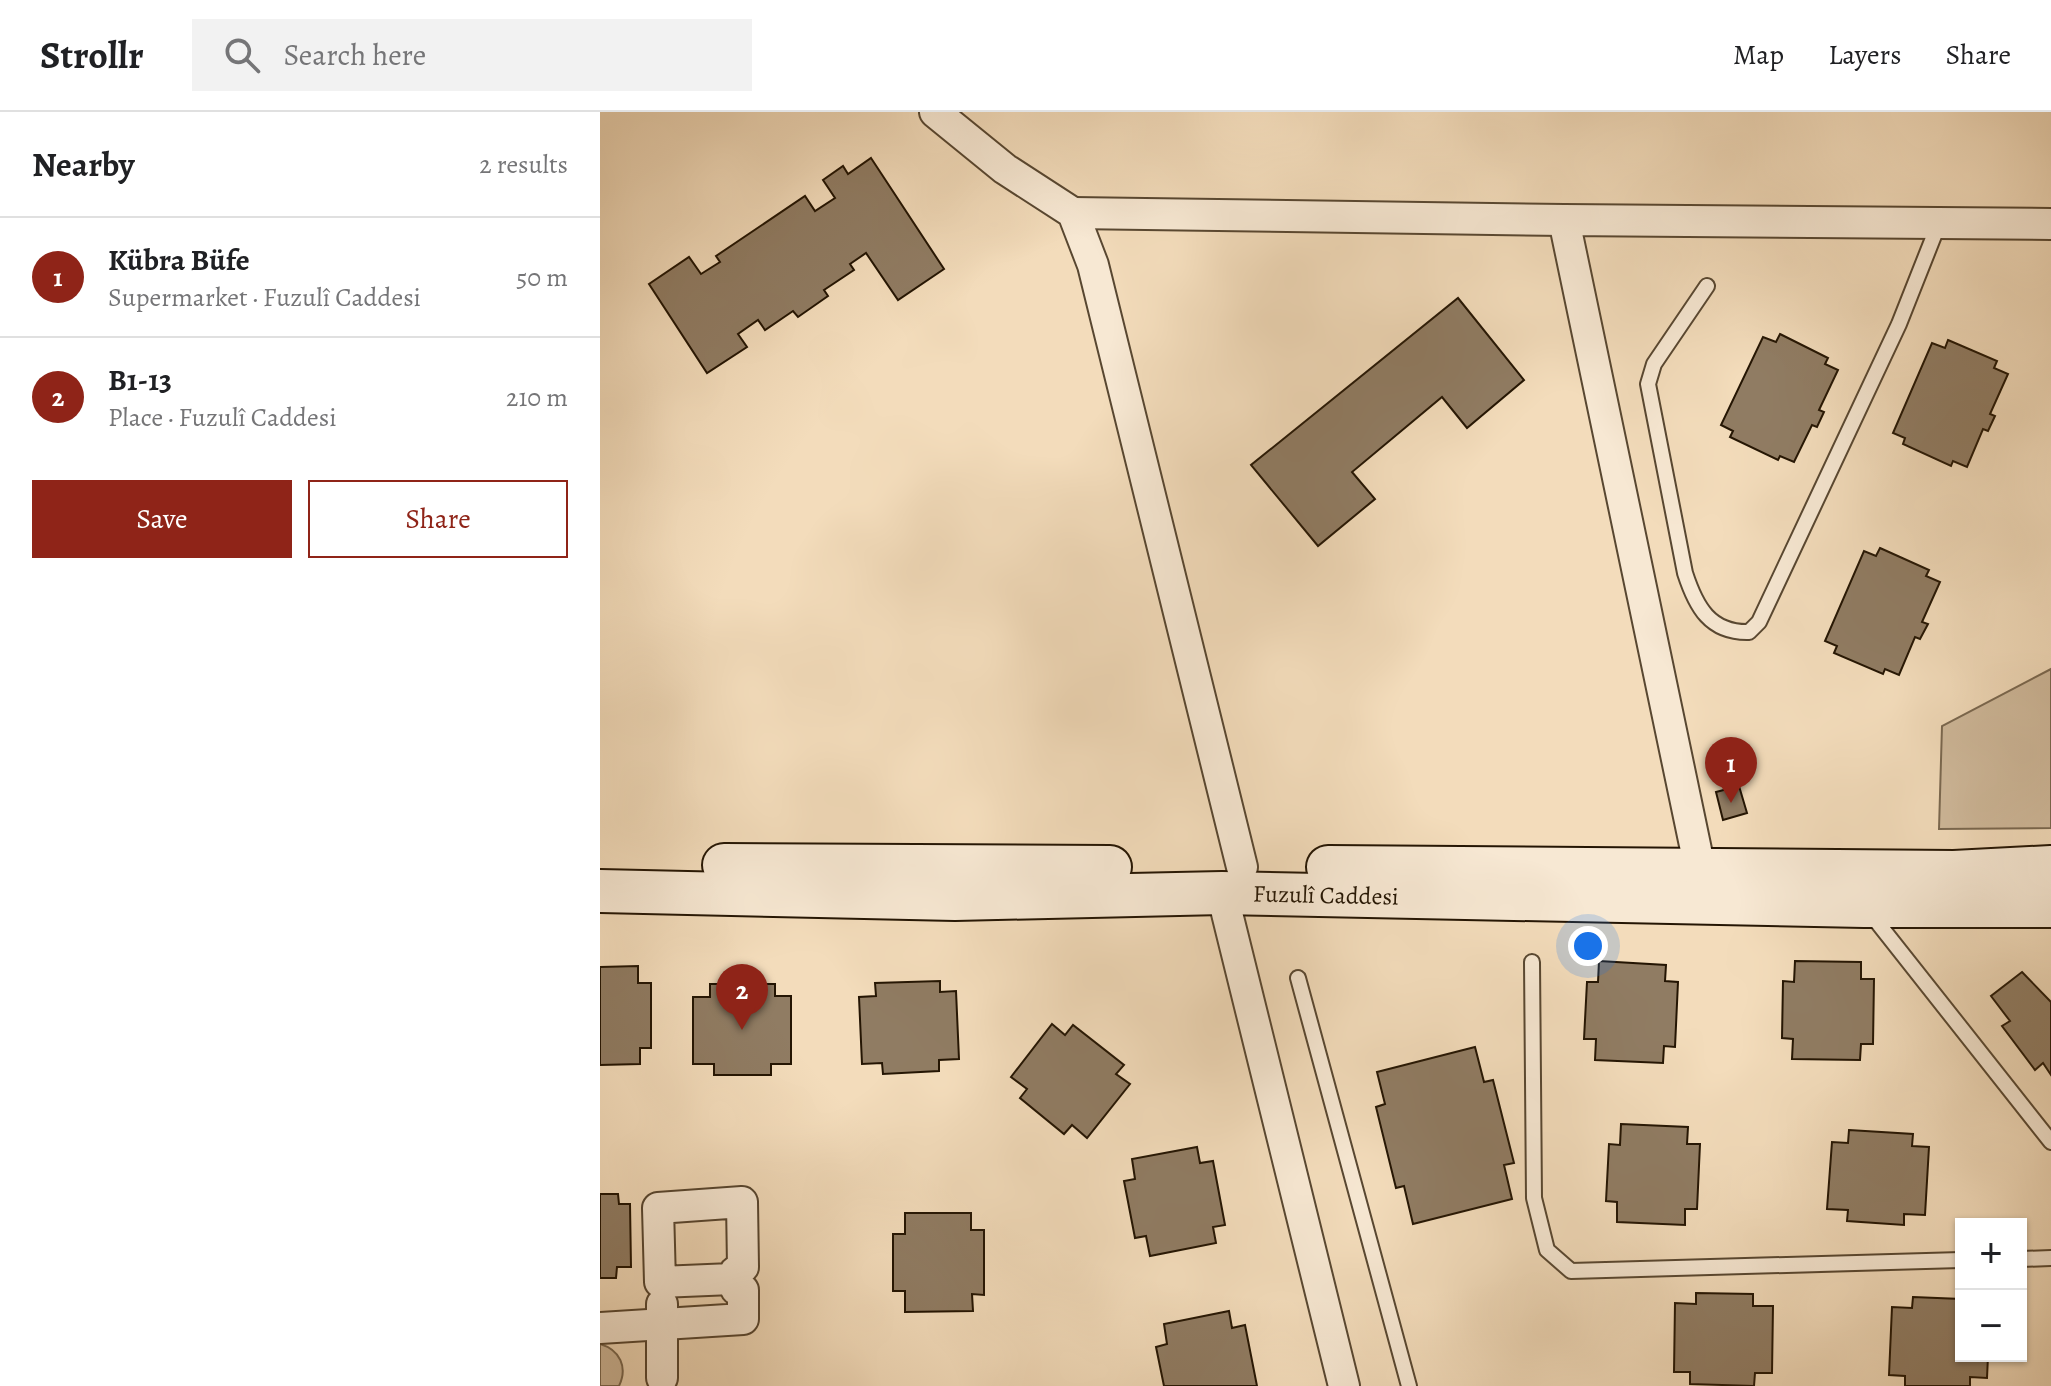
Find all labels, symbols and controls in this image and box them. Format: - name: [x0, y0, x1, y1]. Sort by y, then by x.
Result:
- search box: [192, 19, 752, 91]
- text: Strollr: [40, 29, 144, 81]
- icon: search: [220, 33, 264, 77]
- text: Search here: [284, 35, 426, 75]
- text: Map: [1733, 36, 1784, 74]
- text: Layers: [1828, 36, 1901, 74]
- text: Share: [1945, 36, 2011, 74]
- text: Nearby: [32, 141, 135, 188]
- text: 2 results: [479, 147, 568, 182]
- text: Kübra Büfe: [108, 240, 250, 280]
- text: 1: [53, 260, 63, 295]
- text: 50 m: [516, 260, 568, 295]
- text: Supermarket · Fuzulî Caddesi: [108, 280, 421, 315]
- text: B1-13: [108, 360, 172, 400]
- text: 2: [52, 380, 64, 415]
- text: 210 m: [506, 380, 568, 415]
- text: Place · Fuzulî Caddesi: [108, 400, 337, 435]
- button: Save: [32, 480, 292, 558]
- button: Share: [308, 480, 568, 558]
- pin: 1: [1705, 737, 1757, 803]
- street label: Fuzulî Caddesi: [1253, 878, 1399, 913]
- your location: [1568, 926, 1608, 966]
- pin: 2: [716, 964, 768, 1030]
- map controls: [1955, 1218, 2027, 1362]
- button: +: [1955, 1218, 2027, 1290]
- button: −: [1955, 1290, 2027, 1362]

